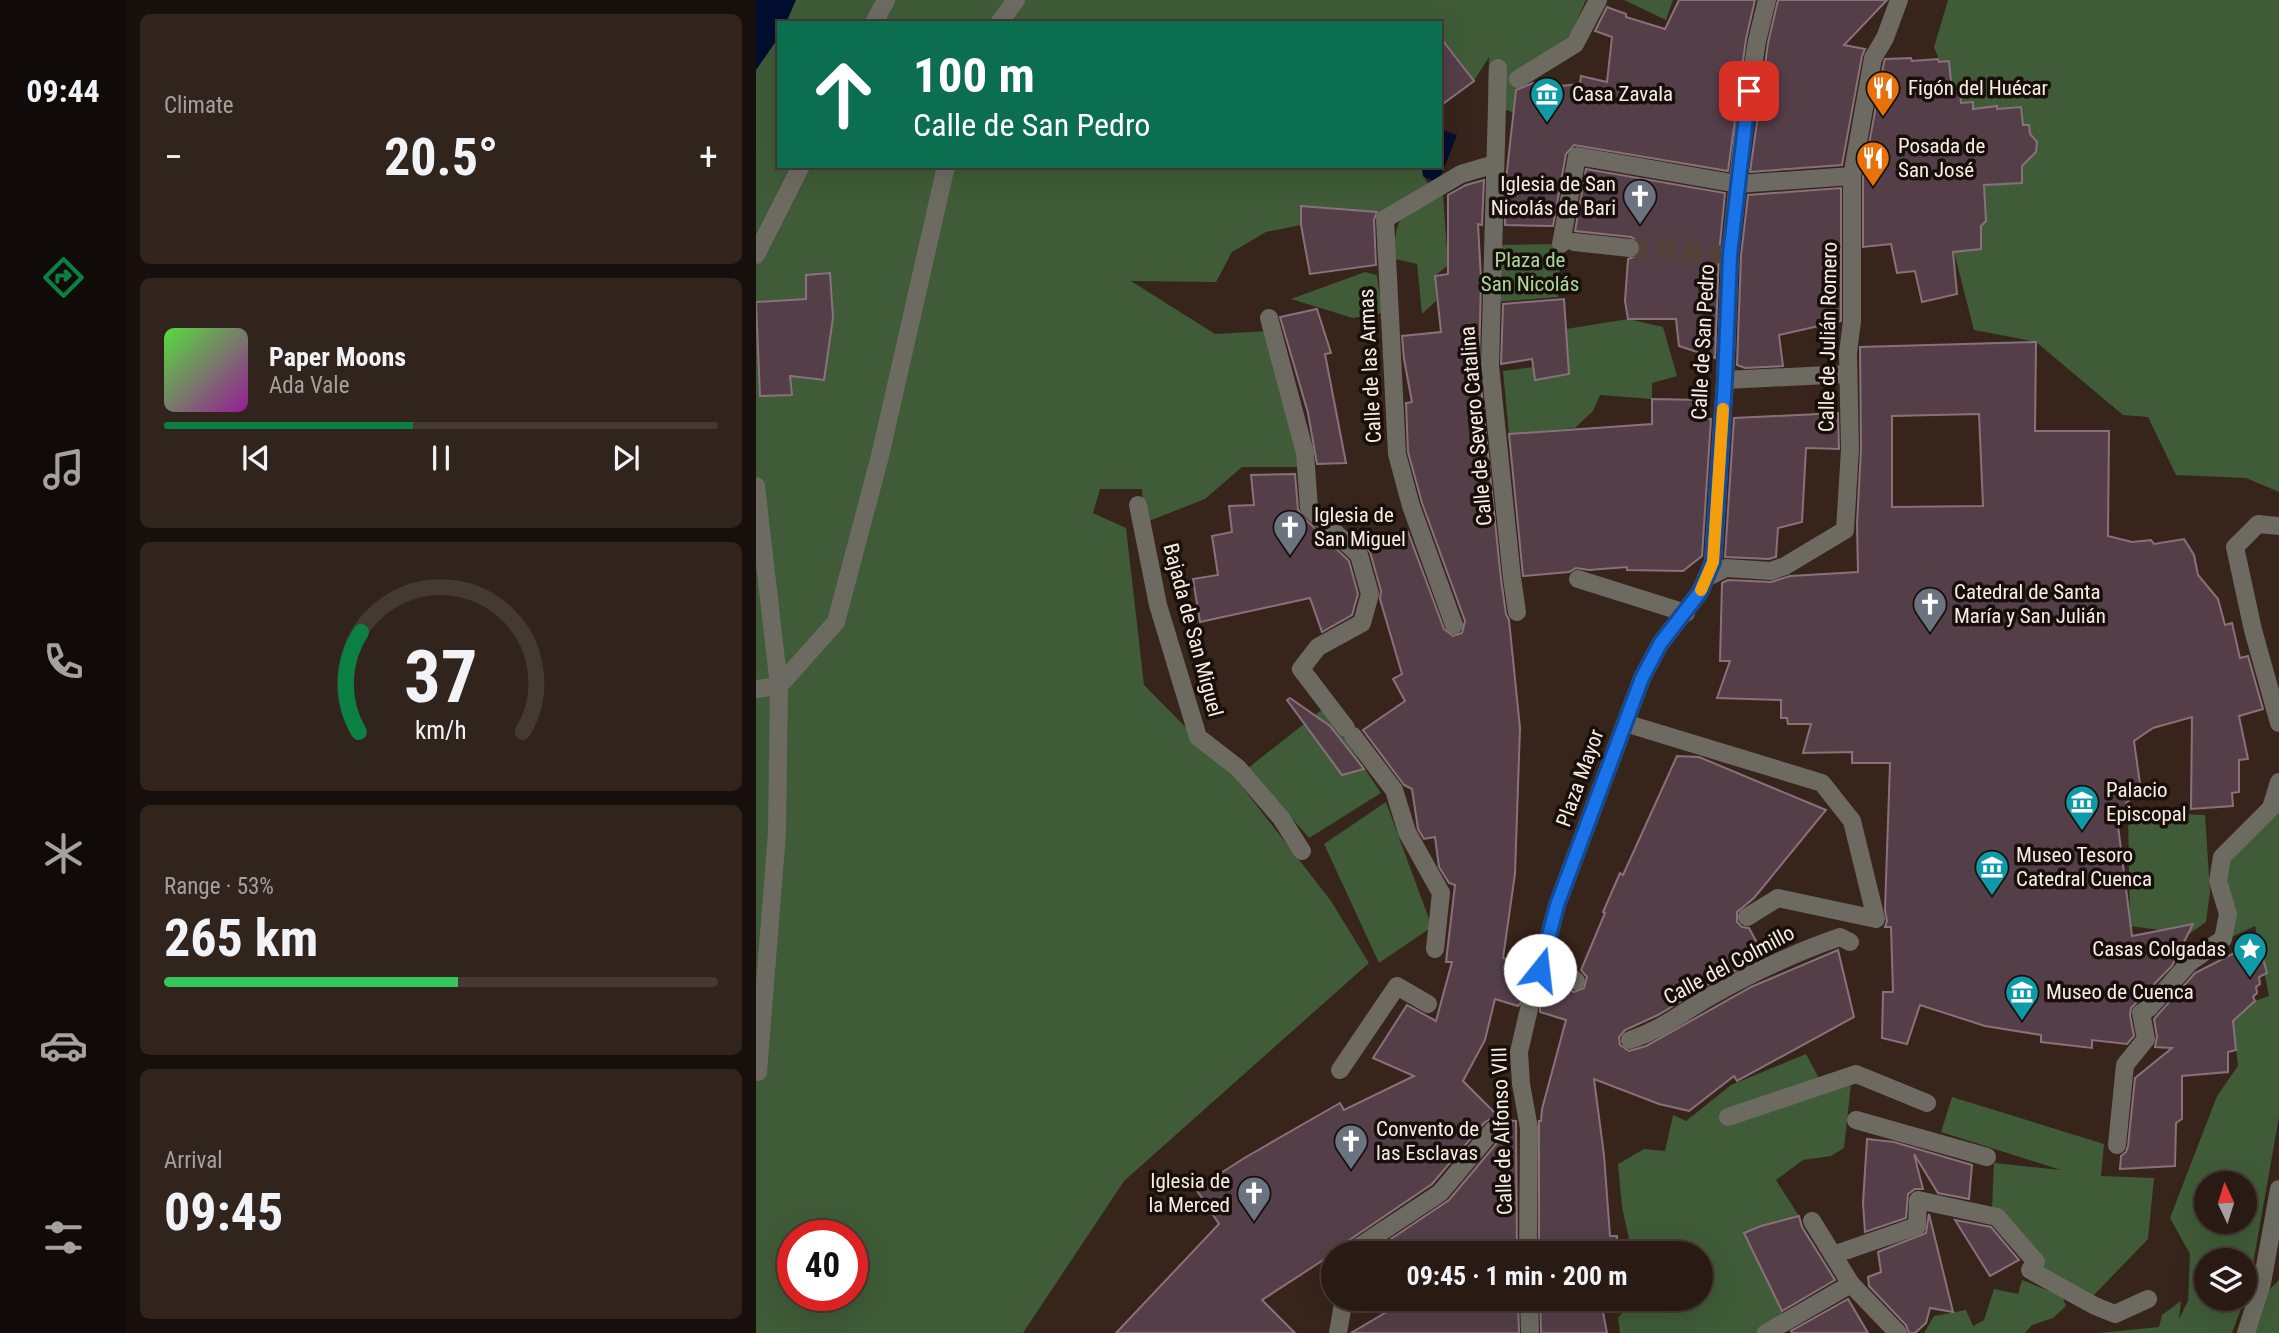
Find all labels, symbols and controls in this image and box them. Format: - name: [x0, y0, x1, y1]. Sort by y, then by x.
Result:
- text: 100 m: [913, 47, 1035, 104]
- icon: ahead: [798, 49, 889, 140]
- pin: [1719, 61, 1779, 121]
- restaurant icon: Figón del Huécar: [1864, 69, 1902, 118]
- text: 09:44: [26, 72, 100, 110]
- icon: arrive: [1730, 72, 1768, 110]
- museum icon: Casa Zavala: [1528, 75, 1566, 124]
- place label: Figón del Huécar: [1908, 76, 2048, 100]
- place label: Casa Zavala: [1572, 82, 1673, 106]
- text: Climate: [164, 92, 234, 119]
- text: Calle de San Pedro: [913, 106, 1150, 144]
- text: 20.5°: [384, 127, 498, 188]
- place label: Posada de San José: [1898, 134, 1985, 182]
- text: −: [164, 135, 183, 179]
- text: +: [699, 135, 718, 179]
- restaurant icon: Posada de San José: [1854, 139, 1892, 188]
- place label: Iglesia de San Nicolás de Bari: [1491, 172, 1616, 220]
- church icon: Iglesia de San Nicolás de Bari: [1621, 177, 1659, 226]
- street label: Calle de Julián Romero: [1814, 242, 1842, 432]
- park label: Plaza de San Nicolás: [1481, 248, 1579, 296]
- icon: directions: [39, 253, 88, 302]
- street label: Calle de San Pedro: [1687, 264, 1719, 420]
- street label: Calle de las Armas: [1354, 288, 1386, 444]
- street label: Calle de Severo Catalina: [1455, 325, 1497, 527]
- text: Paper Moons: [269, 342, 406, 372]
- text: Ada Vale: [269, 372, 349, 399]
- icon: previous: [237, 439, 275, 477]
- icon: pause: [422, 439, 460, 477]
- icon: next: [607, 439, 645, 477]
- icon: music: [39, 445, 88, 494]
- place label: Iglesia de San Miguel: [1314, 503, 1406, 551]
- church icon: Iglesia de San Miguel: [1271, 508, 1309, 557]
- street label: Bajada de San Miguel: [1158, 541, 1228, 719]
- place label: Catedral de Santa María y San Julián: [1954, 580, 2106, 628]
- church icon: Catedral de Santa María y San Julián: [1911, 585, 1949, 634]
- text: 37: [404, 635, 478, 721]
- icon: phone: [39, 637, 88, 686]
- text: km/h: [415, 716, 467, 745]
- street label: Plaza Mayor: [1551, 726, 1609, 830]
- place label: Palacio Episcopal: [2106, 778, 2187, 826]
- museum icon: Palacio Episcopal: [2063, 783, 2101, 832]
- icon: climate: [39, 829, 88, 878]
- place label: Museo Tesoro Catedral Cuenca: [2016, 843, 2152, 891]
- museum icon: Museo Tesoro Catedral Cuenca: [1973, 848, 2011, 897]
- text: Range · 53%: [164, 873, 274, 900]
- text: 265 km: [164, 908, 318, 969]
- street label: Calle del Colmillo: [1660, 921, 1798, 1009]
- place icon: Casas Colgadas: [2231, 930, 2269, 979]
- position arrow: [1503, 933, 1577, 1007]
- place label: Casas Colgadas: [2092, 937, 2226, 961]
- museum icon: Museo de Cuenca: [2003, 973, 2041, 1022]
- place label: Museo de Cuenca: [2046, 980, 2194, 1004]
- icon: car: [39, 1021, 88, 1070]
- street label: Calle de Alfonso VIII: [1487, 1047, 1517, 1215]
- place label: Convento de las Esclavas: [1376, 1117, 1479, 1165]
- church icon: Convento de las Esclavas: [1332, 1122, 1370, 1171]
- text: Arrival: [164, 1147, 223, 1174]
- place label: Iglesia de la Merced: [1148, 1169, 1230, 1217]
- north arrow: [2194, 1171, 2258, 1234]
- map controls: [2194, 1171, 2257, 1311]
- church icon: Iglesia de la Merced: [1235, 1174, 1273, 1223]
- text: 09:45: [164, 1182, 283, 1243]
- icon: filters: [39, 1213, 88, 1262]
- speed limit sign: 40: [777, 1220, 868, 1311]
- button: layers: [2194, 1248, 2257, 1311]
- text: 09:45 · 1 min · 200 m: [1407, 1261, 1627, 1291]

